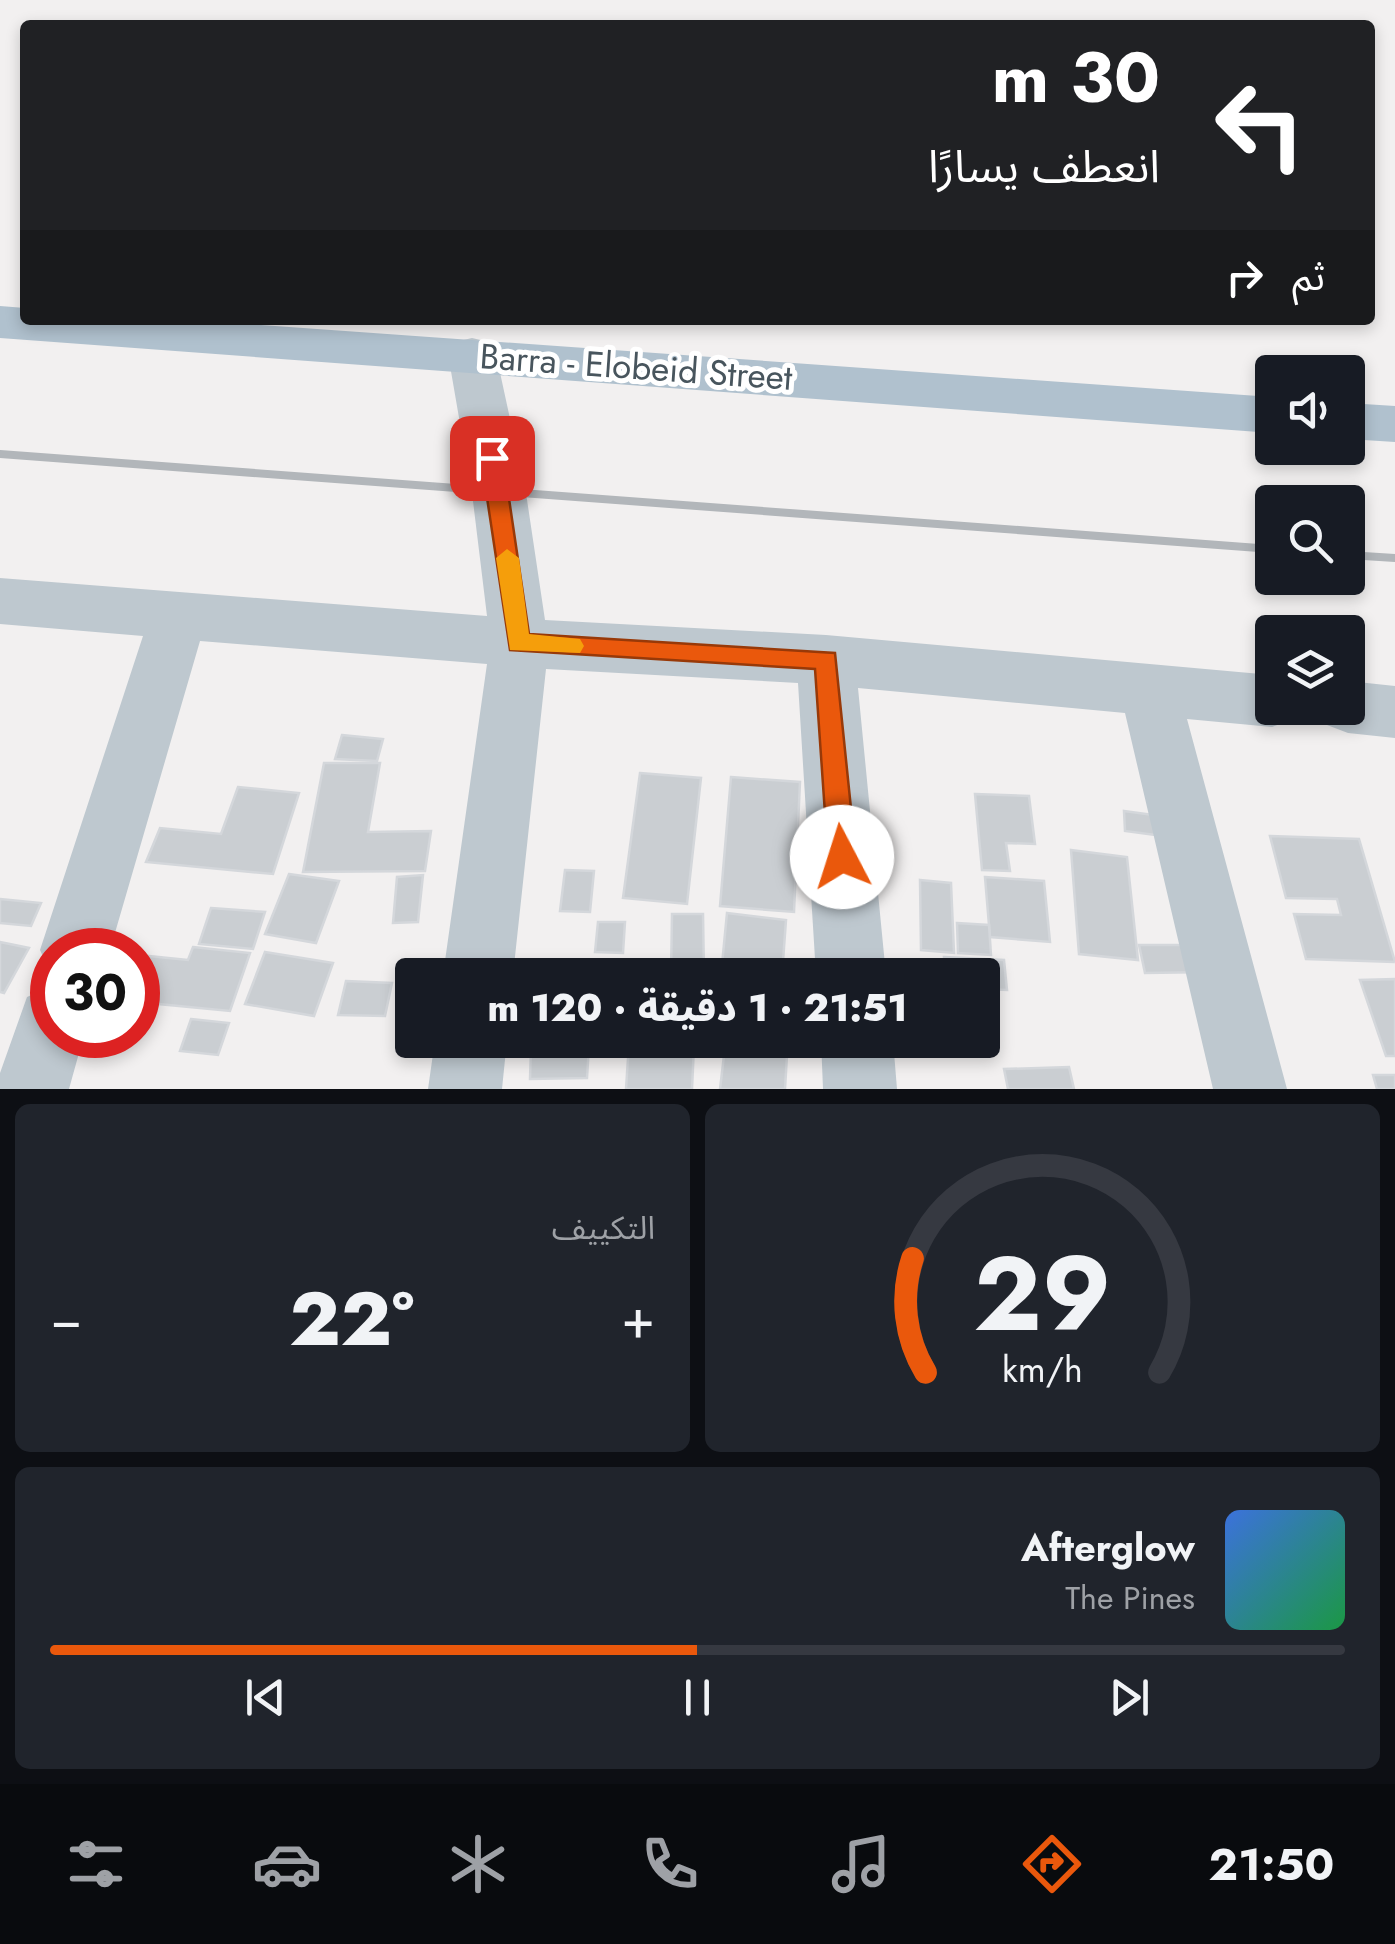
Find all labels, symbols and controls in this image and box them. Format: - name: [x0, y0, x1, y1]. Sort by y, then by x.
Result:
- text: 30 m: [992, 27, 1160, 128]
- icon: left: [1195, 60, 1325, 190]
- text: انعطف يسارًا: [928, 134, 1160, 199]
- text: ثم: [1292, 249, 1325, 304]
- icon: right: [1217, 250, 1272, 305]
- street label: Barra - Elobeid Street: [478, 331, 794, 403]
- map controls: [1255, 355, 1365, 725]
- button: sound: [1255, 355, 1365, 465]
- pin: [450, 416, 535, 501]
- icon: arrive: [465, 431, 520, 486]
- button: search: [1255, 485, 1365, 595]
- button: layers: [1255, 615, 1365, 725]
- position arrow: [790, 805, 894, 909]
- speed limit sign: 30: [30, 928, 160, 1058]
- text: 21:51 · 1 دقيقة · 120 m: [487, 980, 908, 1035]
- text: التكييف: [552, 1205, 655, 1251]
- text: 29: [974, 1219, 1111, 1369]
- text: 22°: [289, 1265, 414, 1373]
- text: −: [50, 1279, 82, 1359]
- text: +: [621, 1279, 655, 1359]
- text: km/h: [1002, 1344, 1083, 1395]
- text: Afterglow: [1021, 1520, 1195, 1575]
- text: The Pines: [1065, 1575, 1195, 1621]
- icon: previous: [238, 1670, 293, 1725]
- icon: pause: [670, 1670, 725, 1725]
- icon: next: [1102, 1670, 1157, 1725]
- icon: filters: [61, 1829, 131, 1899]
- icon: car: [252, 1829, 322, 1899]
- icon: climate: [443, 1829, 513, 1899]
- icon: phone: [635, 1829, 705, 1899]
- icon: music: [826, 1829, 896, 1899]
- icon: directions: [1017, 1829, 1087, 1899]
- text: 21:50: [1209, 1832, 1334, 1897]

